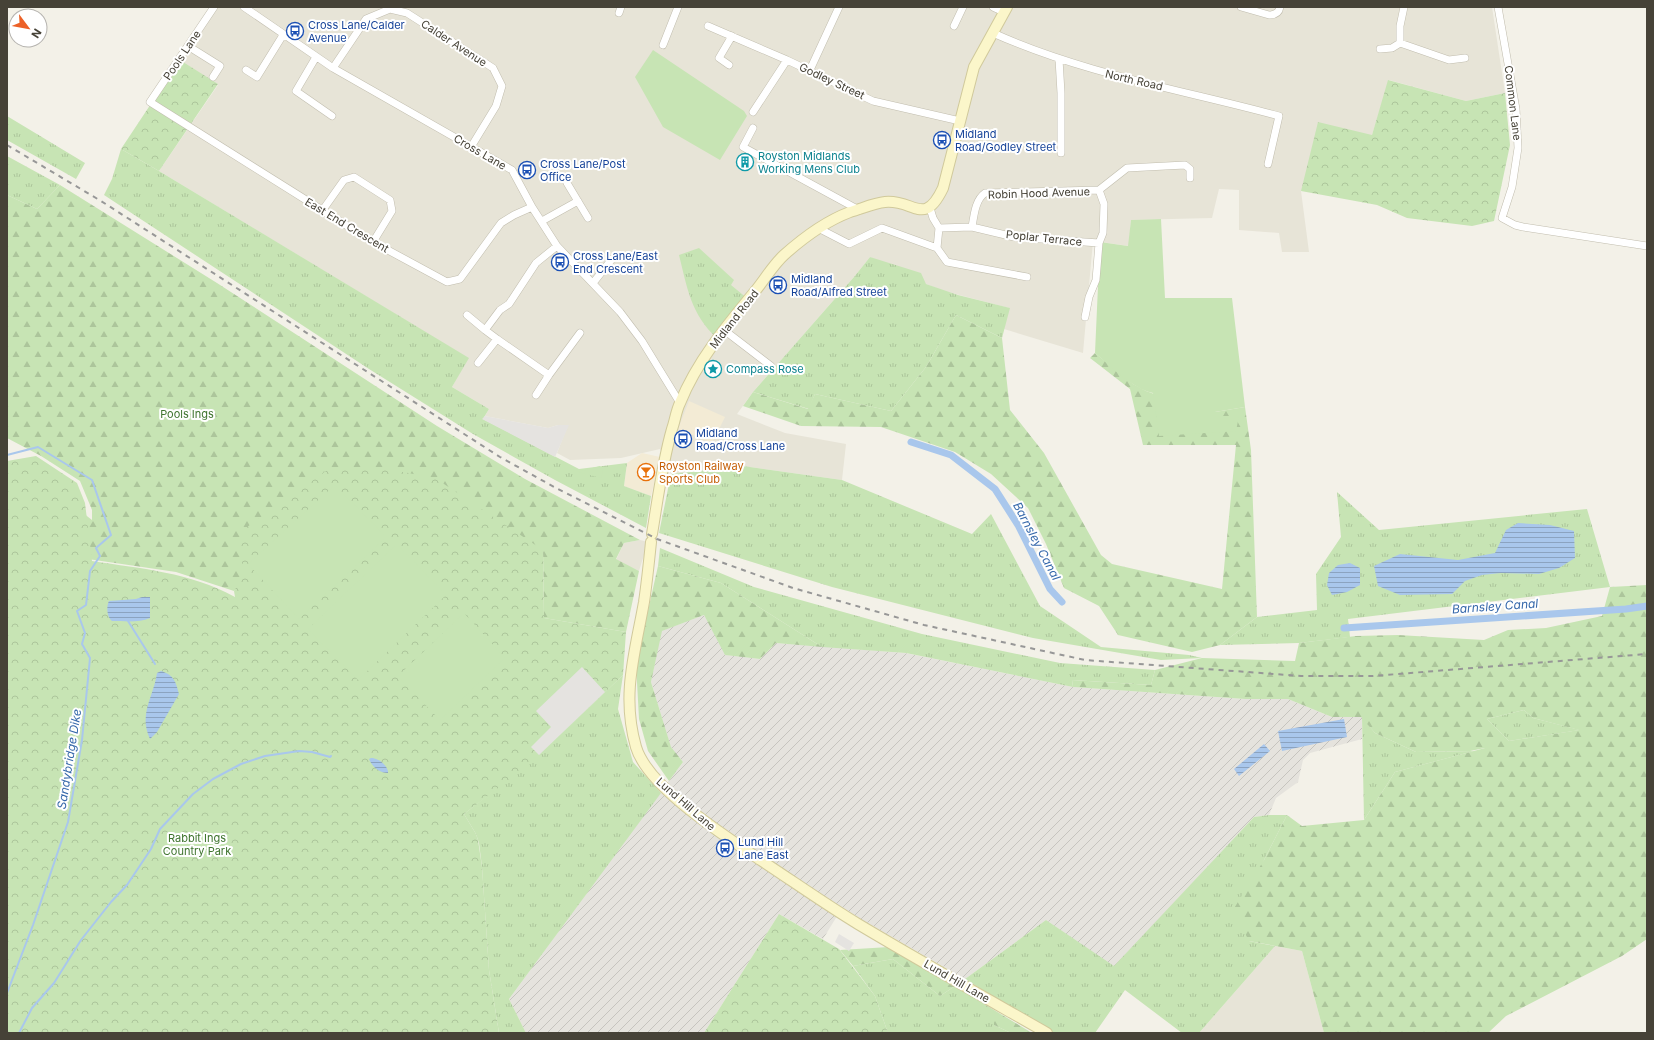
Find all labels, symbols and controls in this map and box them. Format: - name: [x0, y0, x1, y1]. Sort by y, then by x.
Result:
- north arrow: [8, 8, 48, 48]
- street label: Calder Avenue: [418, 16, 490, 70]
- place label: Cross Lane/Calder Avenue: [308, 18, 405, 45]
- bus stop icon: Cross Lane/Calder Avenue: [285, 21, 305, 41]
- text: N: [28, 26, 45, 41]
- street label: Pools Lane: [160, 27, 204, 83]
- street label: Godley Street: [797, 60, 867, 102]
- street label: Common Lane: [1501, 65, 1525, 141]
- street label: North Road: [1104, 67, 1164, 93]
- place label: Midland Road/Godley Street: [955, 127, 1057, 154]
- bus stop icon: Midland Road/Godley Street: [932, 130, 952, 150]
- street label: Cross Lane: [451, 131, 509, 173]
- place label: Royston Midlands Working Mens Club: [758, 149, 860, 176]
- building icon: Royston Midlands Working Mens Club: [735, 152, 755, 172]
- place label: Cross Lane/Post Office: [540, 157, 626, 184]
- bus stop icon: Cross Lane/Post Office: [517, 160, 537, 180]
- street label: Robin Hood Avenue: [988, 184, 1090, 202]
- street label: East End Crescent: [303, 194, 392, 256]
- street label: Poplar Terrace: [1005, 227, 1083, 249]
- place label: Cross Lane/East End Crescent: [573, 249, 658, 276]
- bus stop icon: Cross Lane/East End Crescent: [550, 252, 570, 272]
- place label: Midland Road/Alfred Street: [791, 272, 887, 299]
- bus stop icon: Midland Road/Alfred Street: [768, 275, 788, 295]
- street label: Midland Road: [707, 287, 761, 351]
- place icon: Compass Rose: [703, 359, 723, 379]
- place label: Compass Rose: [726, 362, 804, 376]
- park label: Pools Ings: [160, 407, 214, 421]
- place label: Midland Road/Cross Lane: [696, 426, 785, 453]
- bus stop icon: Midland Road/Cross Lane: [673, 429, 693, 449]
- place label: Royston Railway Sports Club: [659, 459, 744, 486]
- bar icon: Royston Railway Sports Club: [636, 462, 656, 482]
- water label: Barnsley Canal: [1010, 499, 1064, 583]
- water label: Barnsley Canal: [1451, 595, 1539, 617]
- water label: Sandybridge Dike: [54, 708, 84, 810]
- street label: Lund Hill Lane: [654, 775, 718, 833]
- park label: Rabbit Ings Country Park: [163, 831, 231, 858]
- place label: Lund Hill Lane East: [738, 835, 789, 862]
- bus stop icon: Lund Hill Lane East: [715, 838, 735, 858]
- street label: Lund Hill Lane: [922, 957, 992, 1005]

